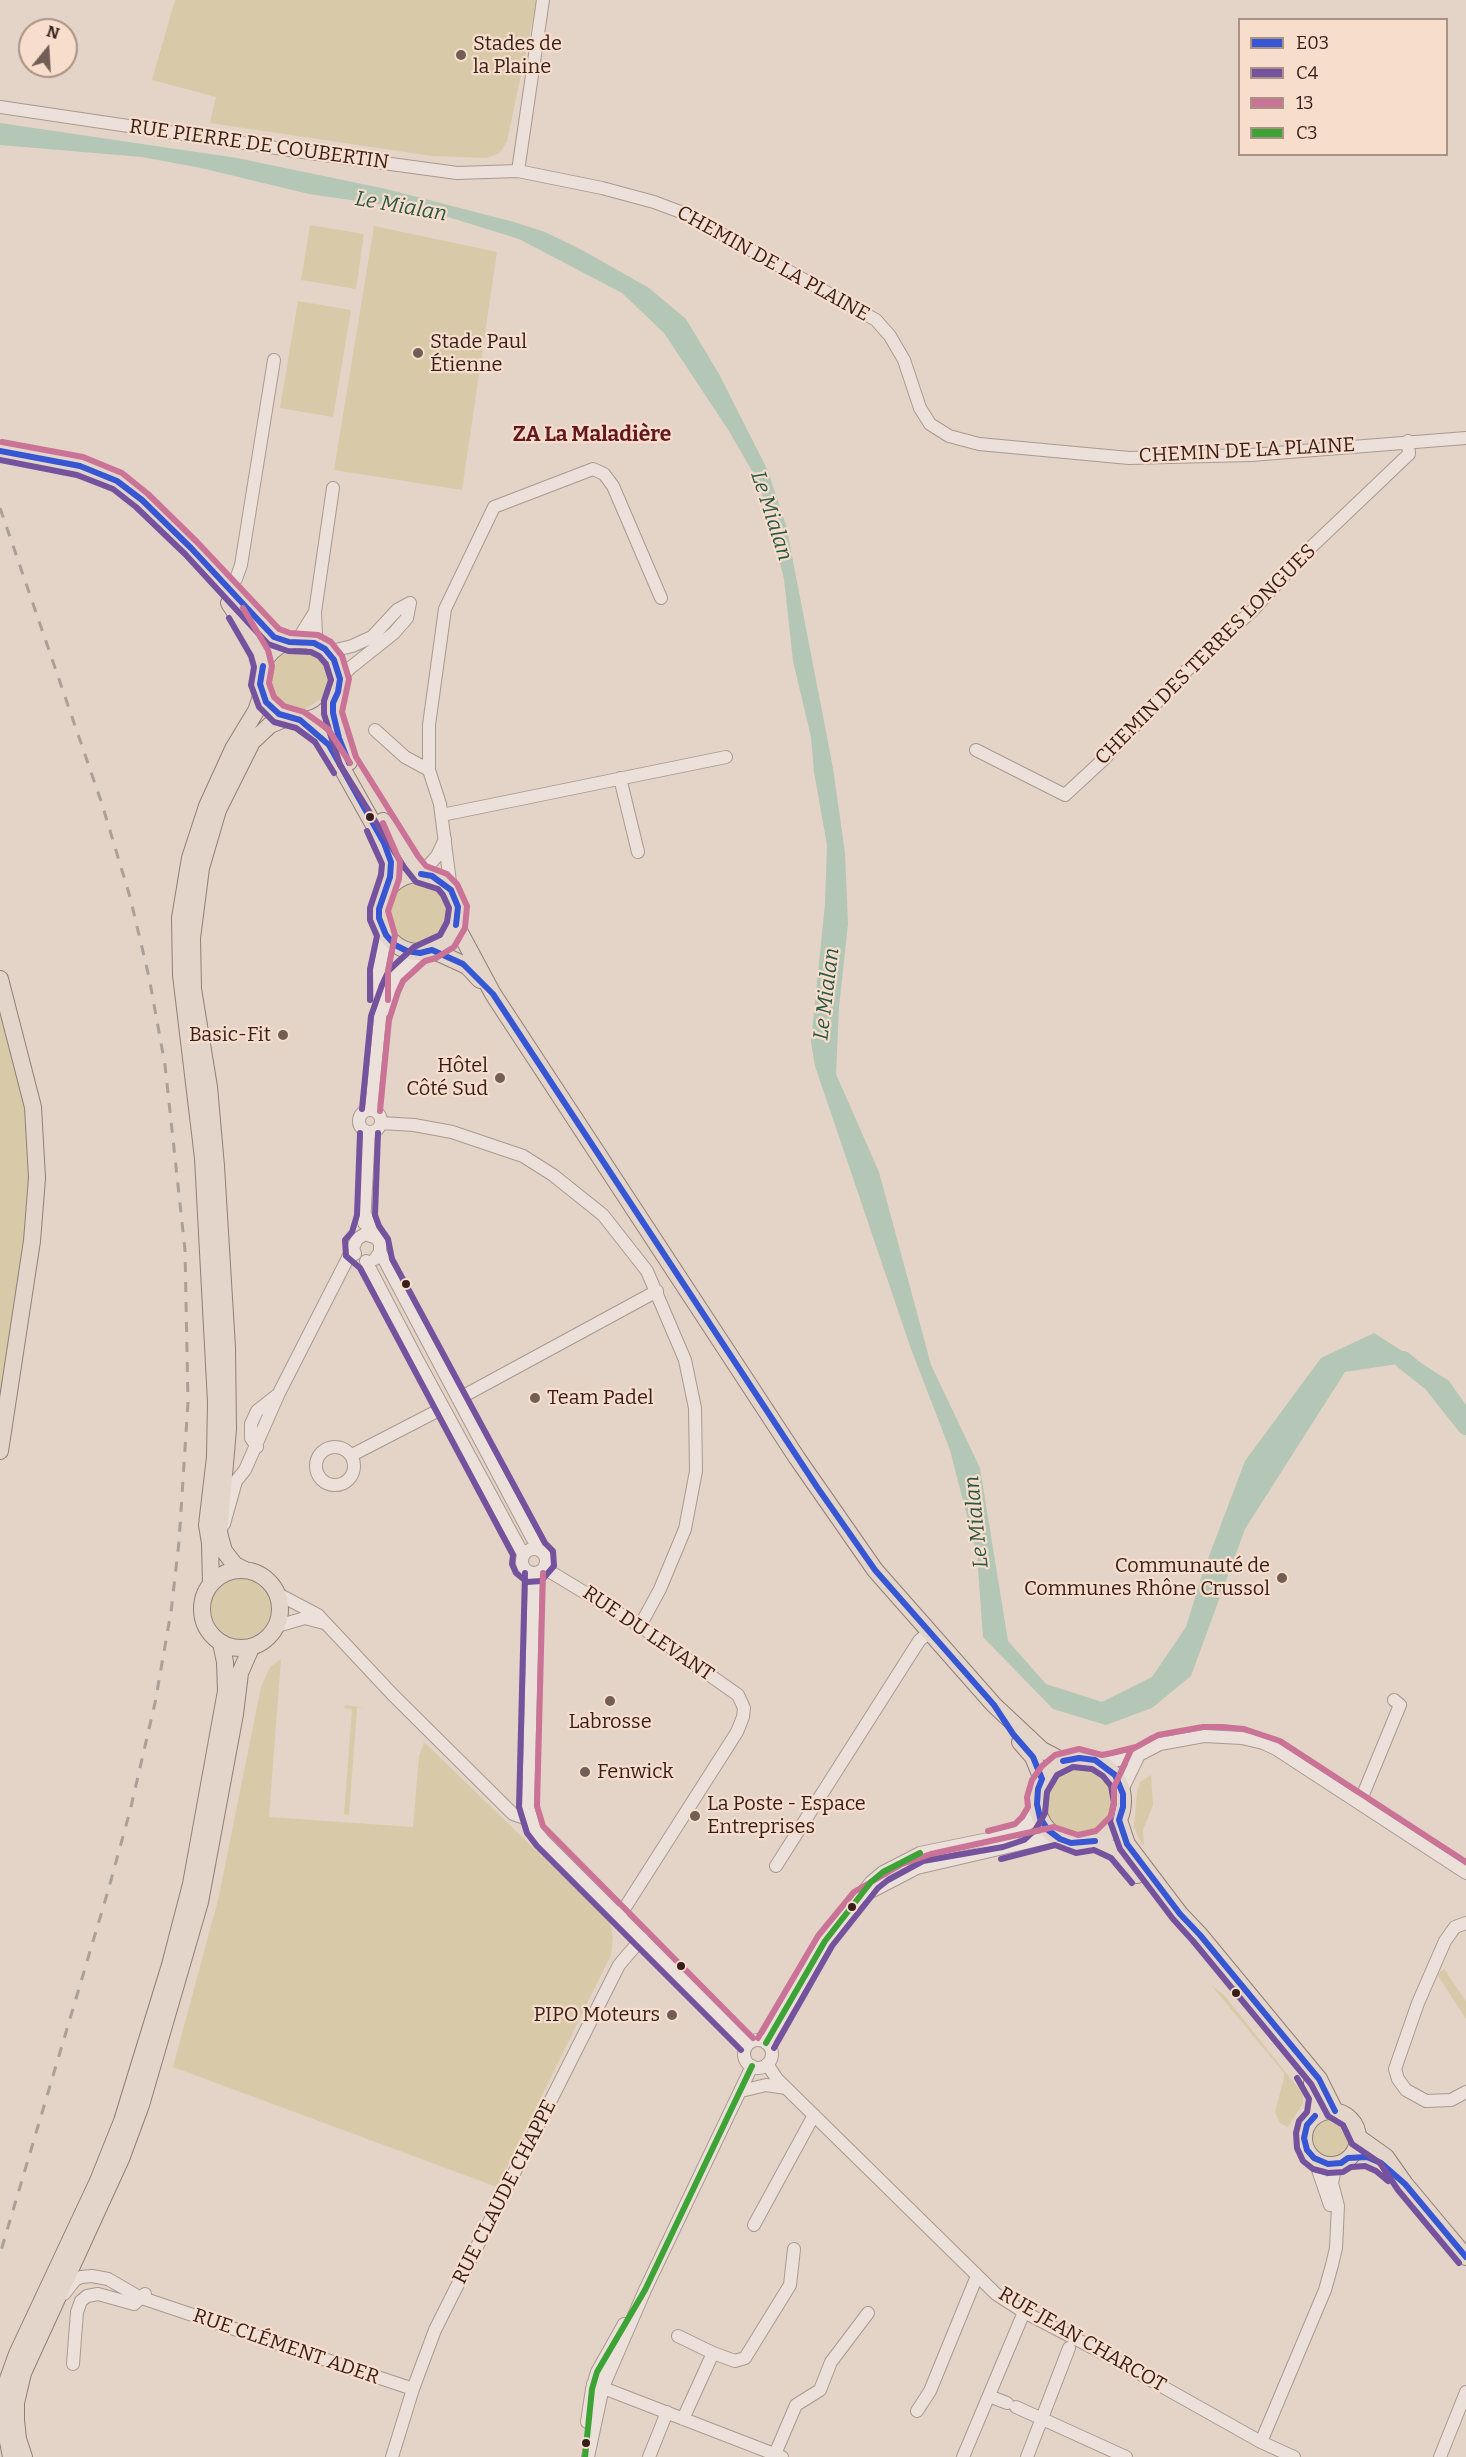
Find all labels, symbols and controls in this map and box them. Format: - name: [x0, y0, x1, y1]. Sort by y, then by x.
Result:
- north arrow: [18, 18, 78, 78]
- legend: [1238, 18, 1448, 156]
- text: N: [44, 21, 62, 43]
- place label: Stades de la Plaine: [473, 32, 562, 79]
- text: E03: [1296, 32, 1329, 54]
- marker: Stades de la Plaine: [454, 48, 468, 62]
- text: C4: [1296, 62, 1318, 84]
- text: 13: [1296, 92, 1314, 114]
- street label: RUE PIERRE DE COUBERTIN: [128, 115, 390, 175]
- text: C3: [1296, 122, 1318, 144]
- water label: Le Mialan: [353, 187, 449, 227]
- street label: CHEMIN DE LA PLAINE: [672, 201, 874, 327]
- place label: Stade Paul Étienne: [430, 330, 527, 377]
- marker: Stade Paul Étienne: [411, 346, 425, 360]
- district label: ZA La Maladière: [513, 422, 671, 448]
- street label: CHEMIN DE LA PLAINE: [1138, 433, 1356, 469]
- water label: Le Mialan: [745, 468, 797, 564]
- street label: CHEMIN DES TERRES LONGUES: [1091, 540, 1321, 770]
- unlabelled marker: [364, 811, 376, 823]
- water label: Le Mialan: [809, 946, 845, 1042]
- place label: Basic-Fit: [189, 1023, 271, 1047]
- marker: Basic-Fit: [276, 1028, 290, 1042]
- place label: Hôtel Côté Sud: [406, 1054, 488, 1101]
- marker: Hôtel Côté Sud: [493, 1071, 507, 1085]
- unlabelled marker: [400, 1278, 412, 1290]
- place label: Team Padel: [547, 1386, 654, 1410]
- marker: Team Padel: [528, 1391, 542, 1405]
- water label: Le Mialan: [960, 1475, 994, 1569]
- place label: Communauté de Communes Rhône Crussol: [1024, 1554, 1270, 1601]
- marker: Communauté de Communes Rhône Crussol: [1275, 1571, 1289, 1585]
- street label: RUE DU LEVANT: [578, 1581, 718, 1687]
- marker: Labrosse: [603, 1694, 617, 1708]
- place label: Labrosse: [568, 1710, 652, 1734]
- place label: Fenwick: [597, 1760, 673, 1784]
- marker: Fenwick: [578, 1765, 592, 1779]
- place label: La Poste - Espace Entreprises: [707, 1792, 866, 1839]
- marker: La Poste - Espace Entreprises: [688, 1809, 702, 1823]
- unlabelled marker: [846, 1901, 858, 1913]
- unlabelled marker: [675, 1960, 687, 1972]
- unlabelled marker: [1230, 1987, 1242, 1999]
- place label: PIPO Moteurs: [533, 2003, 660, 2027]
- marker: PIPO Moteurs: [665, 2008, 679, 2022]
- street label: RUE CLAUDE CHAPPE: [448, 2096, 562, 2288]
- street label: RUE JEAN CHARCOT: [994, 2282, 1170, 2398]
- street label: RUE CLÉMENT ADER: [190, 2304, 382, 2390]
- unlabelled marker: [580, 2437, 592, 2449]

